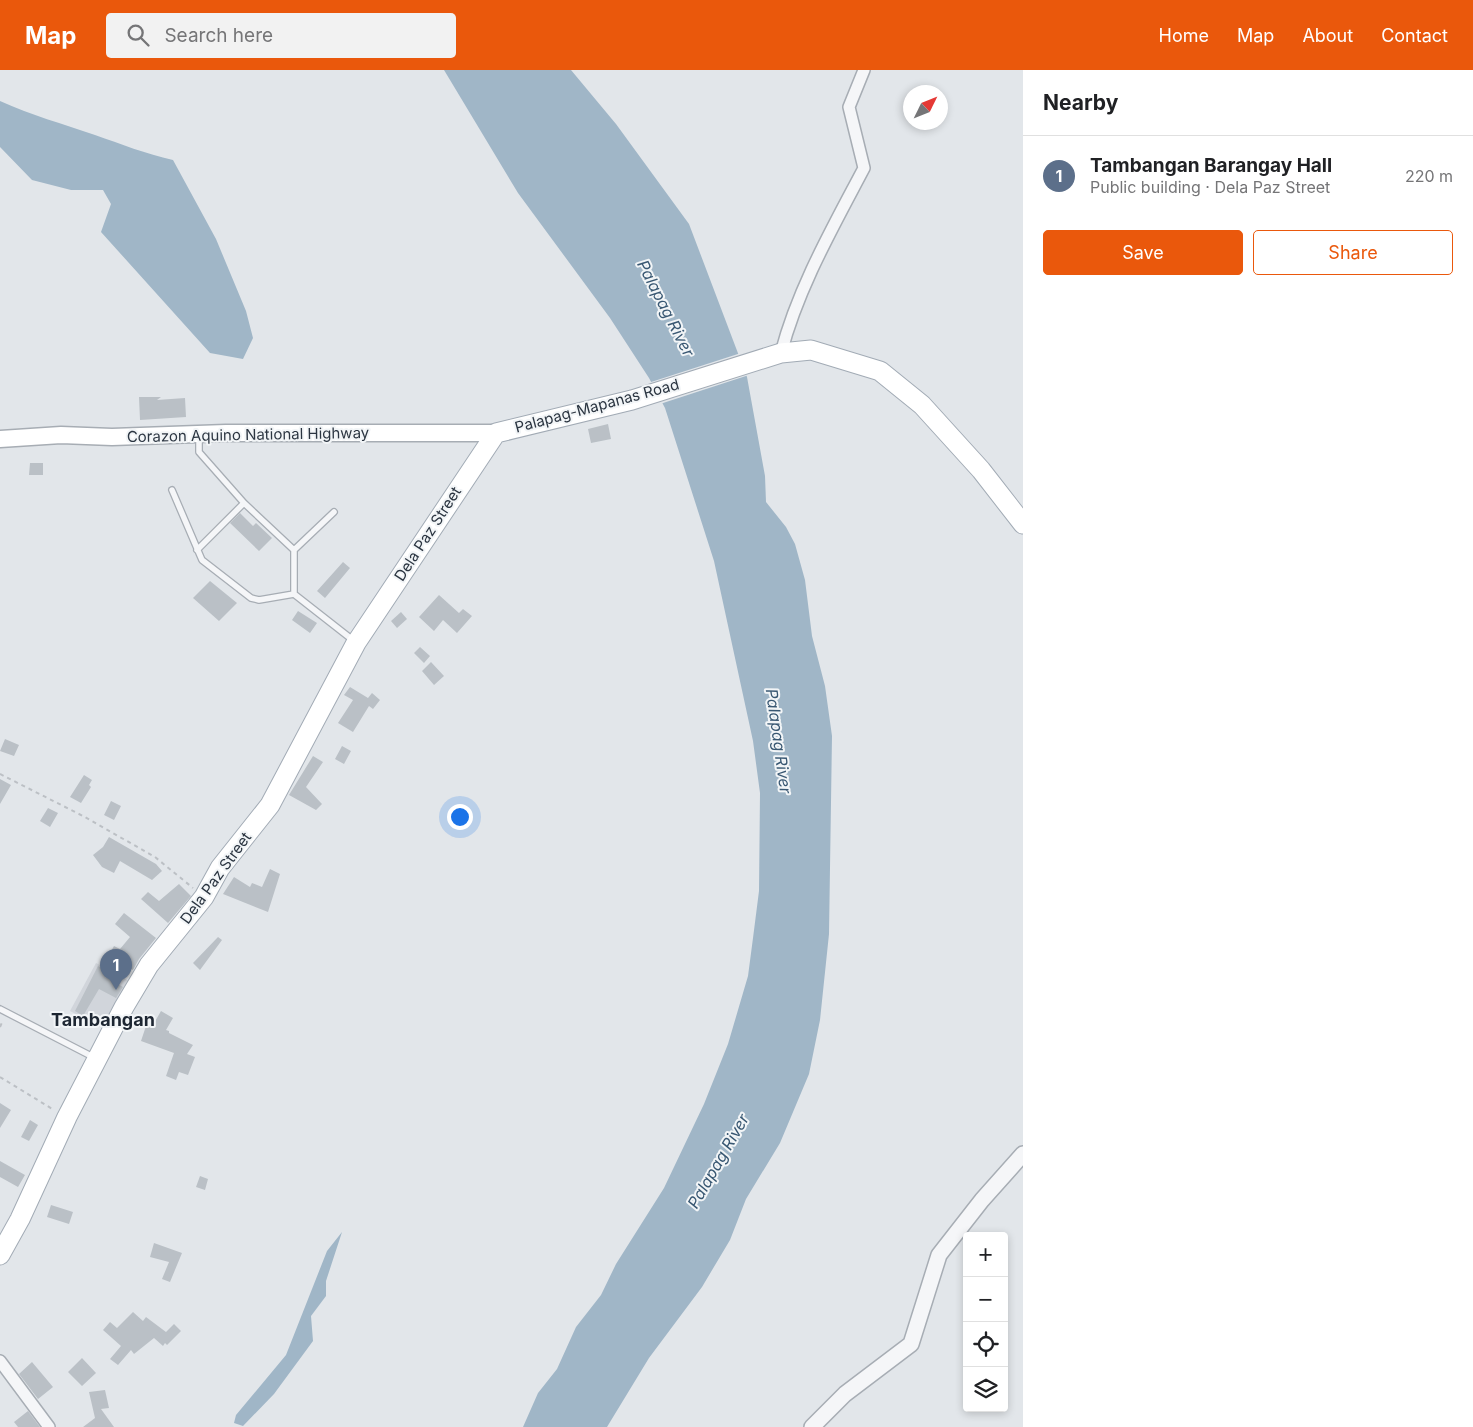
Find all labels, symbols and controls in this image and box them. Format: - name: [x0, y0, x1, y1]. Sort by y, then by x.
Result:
- search box: [106, 13, 456, 58]
- text: Map: [25, 21, 76, 50]
- icon: search: [124, 21, 152, 49]
- text: Search here: [164, 24, 273, 47]
- text: Home: [1159, 25, 1209, 46]
- text: Map: [1237, 25, 1274, 46]
- text: About: [1302, 25, 1353, 46]
- text: Contact: [1381, 25, 1448, 46]
- north arrow: [903, 85, 948, 130]
- text: Nearby: [1043, 90, 1118, 115]
- text: Tambangan Barangay Hall: [1090, 154, 1332, 177]
- text: 1: [1056, 166, 1062, 186]
- text: 220 m: [1405, 166, 1453, 186]
- text: Public building · Dela Paz Street: [1090, 177, 1330, 197]
- button: Save: [1043, 230, 1243, 275]
- button: Share: [1253, 230, 1453, 275]
- water label: Palapag River: [633, 256, 699, 360]
- street label: Palapag-Mapanas Road: [513, 374, 681, 437]
- street label: Corazon Aquino National Highway: [127, 423, 370, 446]
- street label: Dela Paz Street: [390, 483, 465, 584]
- water label: Palapag River: [762, 687, 796, 796]
- your location: [447, 804, 473, 830]
- street label: Dela Paz Street: [176, 828, 255, 927]
- pin: 1: [100, 949, 132, 990]
- district label: Tambangan: [51, 1009, 155, 1030]
- water label: Palapag River: [683, 1109, 754, 1212]
- map controls: [963, 1232, 1008, 1412]
- button: +: [963, 1232, 1008, 1277]
- button: −: [963, 1277, 1008, 1322]
- button: locate: [963, 1322, 1008, 1367]
- button: layers: [963, 1367, 1008, 1412]

